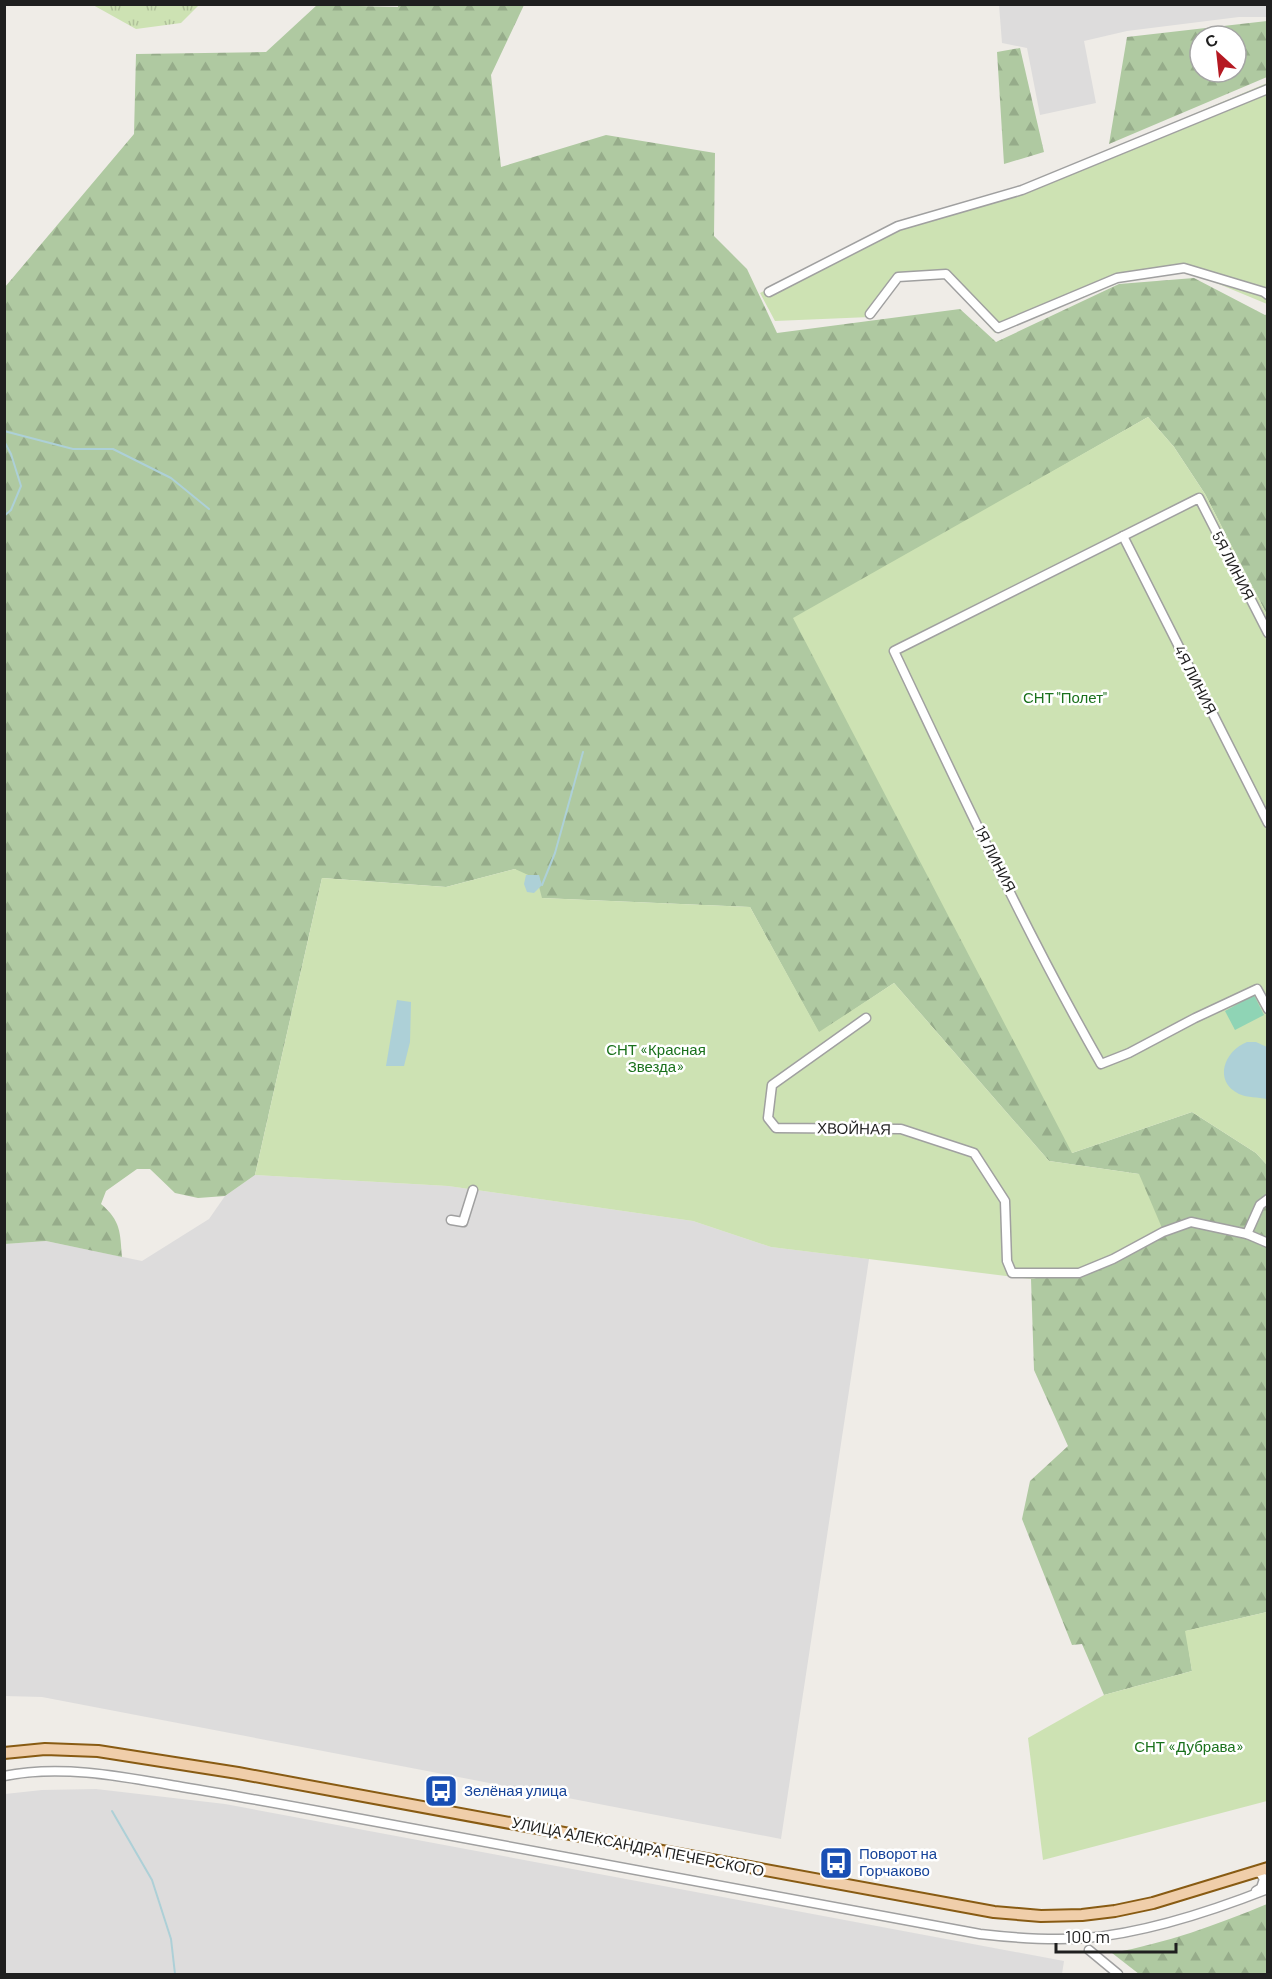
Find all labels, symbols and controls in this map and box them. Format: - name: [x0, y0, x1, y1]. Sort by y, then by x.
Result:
- north arrow: [1188, 24, 1248, 84]
- text: С: [1201, 29, 1221, 51]
- street label: 5Я ЛИНИЯ: [1209, 528, 1259, 603]
- street label: 4Я ЛИНИЯ: [1171, 642, 1221, 717]
- park label: СНТ "Полет": [1023, 688, 1107, 706]
- street label: 1Я ЛИНИЯ: [971, 822, 1020, 895]
- park label: СНТ «Красная Звезда»: [606, 1040, 706, 1075]
- street label: ХВОЙНАЯ: [817, 1118, 891, 1138]
- park label: СНТ «Дубрава»: [1134, 1737, 1244, 1755]
- bus stop icon: Зелёная улица: [423, 1773, 459, 1809]
- place label: Зелёная улица: [464, 1781, 568, 1799]
- street label: УЛИЦА АЛЕКСАНДРА ПЕЧЕРСКОГО: [510, 1813, 766, 1879]
- place label: Поворот на Горчаково: [859, 1844, 938, 1879]
- bus stop icon: Поворот на Горчаково: [818, 1845, 854, 1881]
- scale bar: [1056, 1916, 1176, 1954]
- text: 100 m: [1065, 1925, 1110, 1947]

